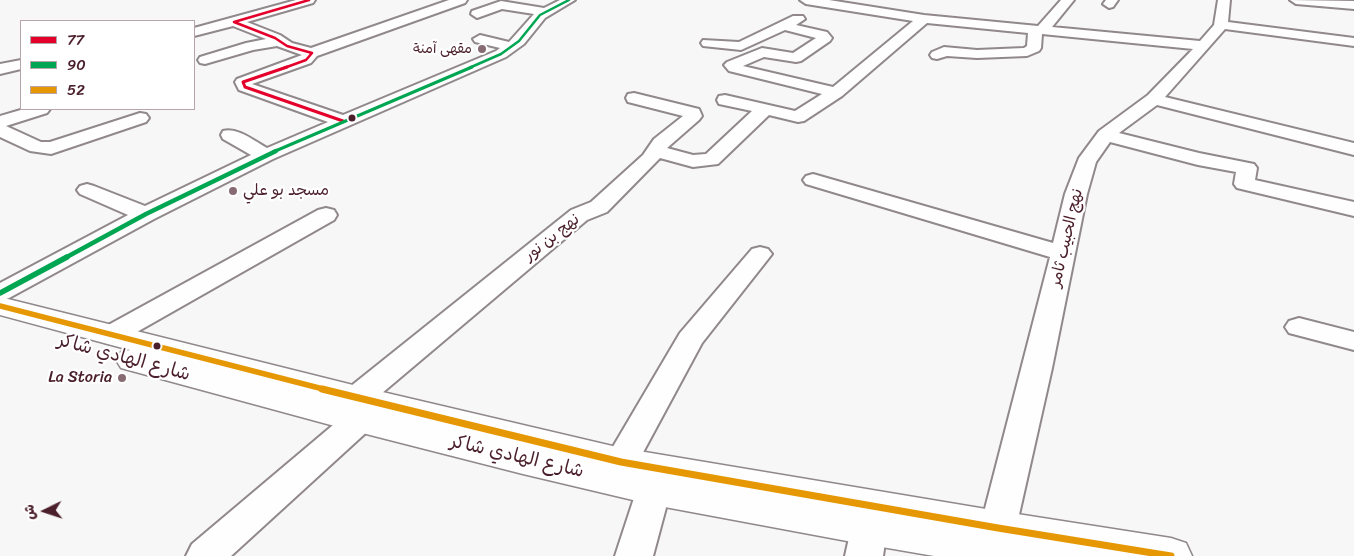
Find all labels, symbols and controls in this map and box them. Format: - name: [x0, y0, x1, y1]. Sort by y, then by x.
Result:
- legend: [20, 20, 195, 110]
- text: 77: [67, 27, 84, 53]
- place label: مقهى آمنة: [413, 41, 472, 57]
- marker: مقهى آمنة: [476, 43, 488, 55]
- text: 90: [67, 52, 86, 78]
- text: 52: [67, 77, 85, 103]
- unlabelled marker: [347, 113, 357, 123]
- place label: مسجد بو علي: [243, 181, 329, 201]
- marker: مسجد بو علي: [227, 185, 239, 197]
- street label: نهج الحبيب ثامر: [1046, 187, 1088, 289]
- street label: نهج بن نور: [520, 210, 584, 266]
- street label: شارع الهادي شاكر: [55, 329, 193, 387]
- unlabelled marker: [152, 341, 162, 351]
- place label: La Storia: [48, 368, 112, 388]
- marker: La Storia: [116, 372, 128, 384]
- street label: شارع الهادي شاكر: [448, 431, 586, 483]
- north arrow: [20, 486, 70, 536]
- text: ش: [17, 504, 43, 521]

